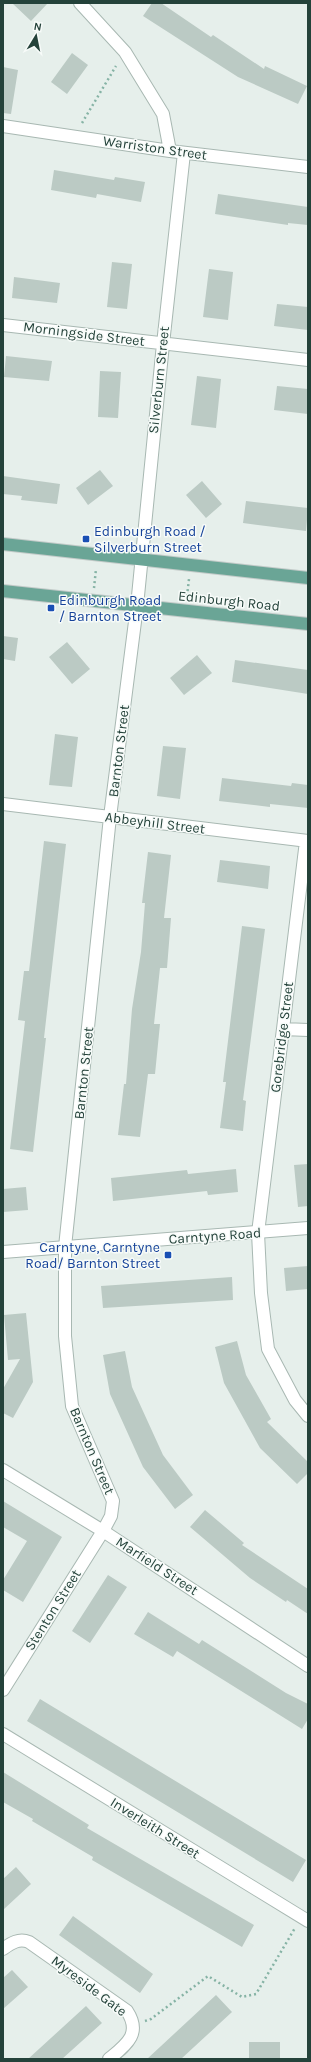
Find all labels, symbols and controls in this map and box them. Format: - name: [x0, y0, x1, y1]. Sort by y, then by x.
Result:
- north arrow: [16, 16, 56, 56]
- text: N: [33, 20, 43, 34]
- street label: Warriston Street: [102, 132, 208, 164]
- street label: Morningside Street: [22, 318, 146, 350]
- street label: Silverburn Street: [145, 325, 173, 435]
- place label: Edinburgh Road / Silverburn Street: [94, 523, 206, 556]
- marker: Edinburgh Road / Silverburn Street: [81, 534, 91, 544]
- street label: Edinburgh Road: [177, 587, 281, 615]
- place label: Edinburgh Road / Barnton Street: [59, 592, 161, 625]
- marker: Edinburgh Road / Barnton Street: [46, 603, 56, 613]
- street label: Barnton Street: [105, 704, 133, 798]
- street label: Abbeyhill Street: [104, 808, 206, 838]
- street label: Gorebridge Street: [267, 981, 297, 1093]
- street label: Barnton Street: [71, 1026, 97, 1120]
- street label: Carntyne Road: [168, 1224, 262, 1248]
- place label: Carntyne, Carntyne Road/ Barnton Street: [25, 1239, 160, 1272]
- marker: Carntyne, Carntyne Road/ Barnton Street: [163, 1250, 173, 1260]
- street label: Barnton Street: [66, 1405, 118, 1497]
- street label: Marfield Street: [113, 1533, 201, 1599]
- street label: Stenton Street: [21, 1566, 85, 1654]
- street label: Inverleith Street: [107, 1794, 203, 1862]
- street label: Myreside Gate: [48, 1952, 130, 2020]

